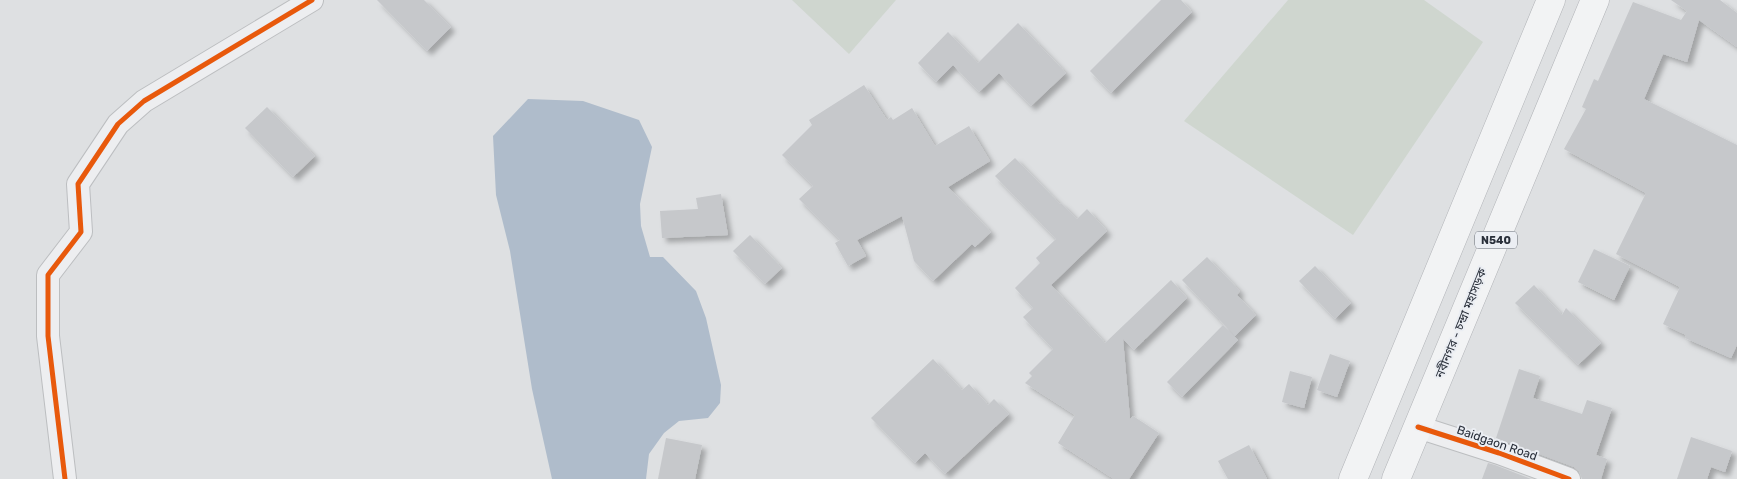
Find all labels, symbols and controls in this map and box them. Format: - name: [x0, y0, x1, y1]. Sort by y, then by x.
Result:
- road number: N540: [1475, 232, 1517, 248]
- street label: নবীনগর - চন্দ্রা মহাসড়ক: [1431, 265, 1490, 381]
- street label: Baidgaon Road: [1455, 423, 1539, 463]

